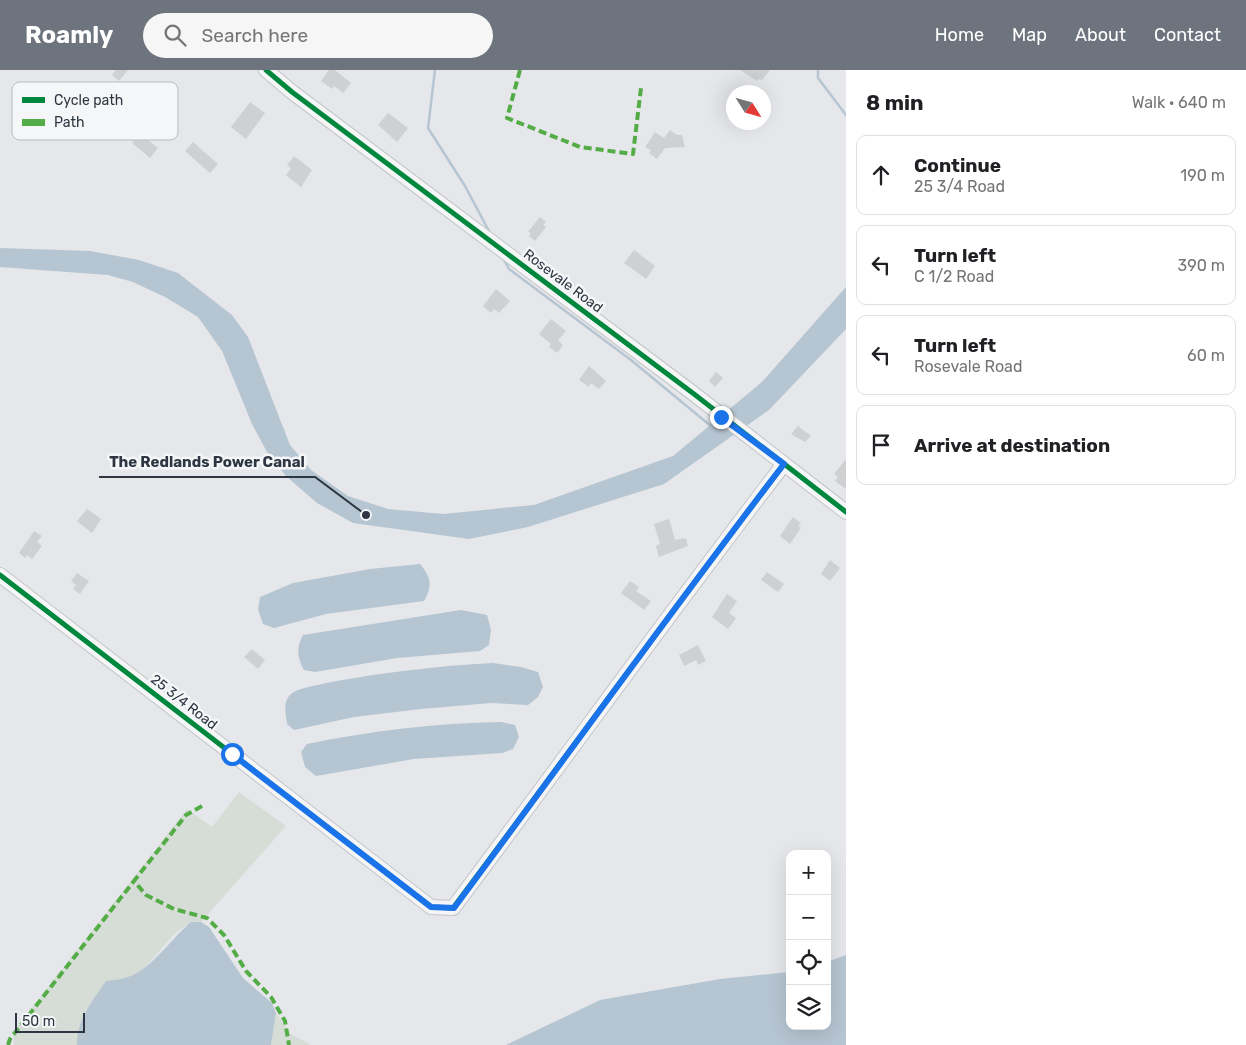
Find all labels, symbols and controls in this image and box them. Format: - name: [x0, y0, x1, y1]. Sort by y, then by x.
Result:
- search box: [143, 13, 493, 58]
- text: Roamly: [25, 21, 113, 49]
- icon: search: [161, 21, 189, 49]
- text: Search here: [201, 24, 308, 47]
- text: Home: [935, 24, 984, 46]
- text: Map: [1012, 24, 1047, 46]
- text: About: [1075, 24, 1126, 46]
- text: Contact: [1154, 24, 1221, 46]
- legend: [12, 82, 178, 140]
- north arrow: [726, 85, 771, 130]
- text: 8 min: [866, 90, 923, 115]
- text: Cycle path: [54, 92, 123, 109]
- text: Walk · 640 m: [1132, 93, 1226, 112]
- text: Path: [54, 114, 85, 131]
- text: Continue: [914, 154, 1001, 177]
- icon: ahead: [867, 161, 895, 189]
- text: 190 m: [1180, 166, 1225, 185]
- text: 25 3/4 Road: [914, 177, 1005, 196]
- text: Turn left: [914, 244, 996, 267]
- street label: Rosevale Road: [520, 246, 606, 316]
- icon: left: [867, 251, 895, 279]
- text: 390 m: [1178, 256, 1225, 275]
- text: C 1/2 Road: [914, 267, 994, 286]
- text: Turn left: [914, 334, 996, 357]
- icon: left: [867, 341, 895, 369]
- text: 60 m: [1187, 346, 1225, 365]
- text: Rosevale Road: [914, 357, 1022, 376]
- route end: [710, 406, 733, 429]
- icon: arrive: [867, 431, 895, 459]
- text: Arrive at destination: [914, 434, 1110, 457]
- callout: The Redlands Power Canal: [99, 447, 315, 477]
- text: The Redlands Power Canal: [109, 453, 305, 471]
- street label: 25 3/4 Road: [147, 671, 221, 733]
- route start: [221, 743, 244, 766]
- map controls: [786, 850, 831, 1030]
- button: +: [786, 850, 831, 895]
- button: −: [786, 895, 831, 940]
- button: locate: [786, 940, 831, 985]
- button: layers: [786, 985, 831, 1030]
- scale bar: [15, 1010, 85, 1033]
- text: 50 m: [22, 1013, 55, 1030]

